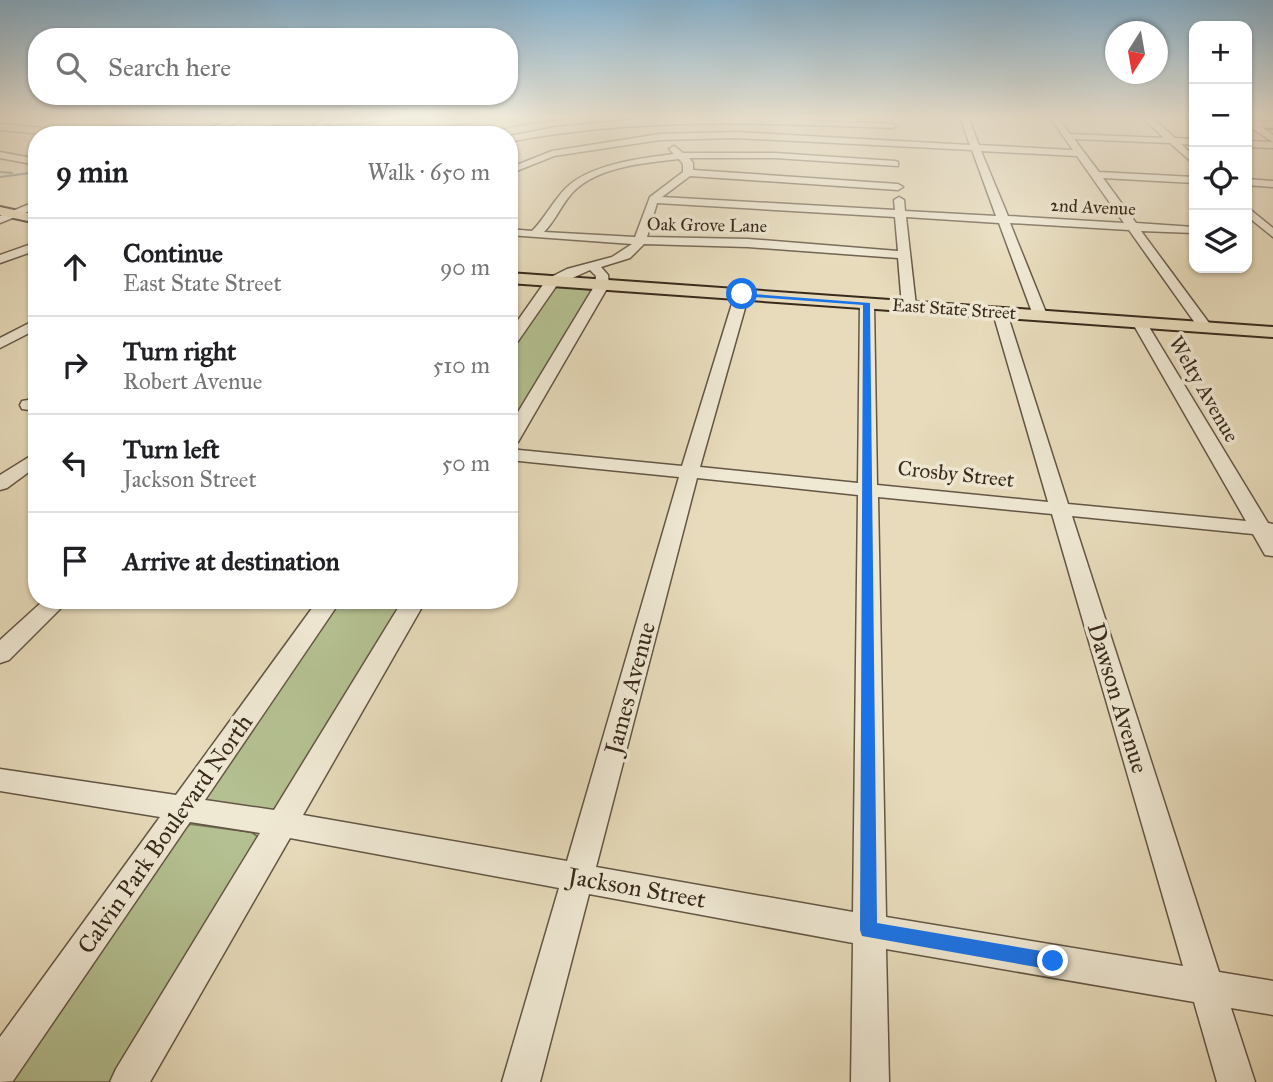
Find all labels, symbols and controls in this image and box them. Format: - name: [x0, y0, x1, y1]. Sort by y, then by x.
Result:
- north arrow: [1105, 21, 1168, 84]
- map controls: [1189, 21, 1252, 273]
- button: +: [1189, 21, 1252, 84]
- search box: [28, 28, 518, 105]
- icon: search: [52, 48, 90, 86]
- text: Search here: [108, 51, 231, 83]
- button: −: [1189, 84, 1252, 147]
- button: locate: [1189, 147, 1252, 210]
- text: 9 min: [56, 154, 128, 190]
- text: Walk · 650 m: [368, 158, 490, 186]
- street label: 2nd Avenue: [1050, 194, 1136, 220]
- button: layers: [1189, 210, 1252, 273]
- street label: Oak Grove Lane: [647, 213, 767, 237]
- text: Continue: [123, 237, 223, 269]
- icon: ahead: [56, 248, 94, 286]
- text: 90 m: [440, 253, 490, 281]
- text: East State Street: [123, 269, 282, 297]
- route start: [726, 278, 757, 309]
- street label: East State Street: [891, 294, 1017, 324]
- street label: Welty Avenue: [1163, 331, 1245, 447]
- text: Turn right: [123, 335, 236, 367]
- icon: right: [56, 346, 94, 384]
- text: 510 m: [433, 351, 490, 379]
- text: Robert Avenue: [123, 367, 262, 395]
- text: Turn left: [123, 433, 219, 465]
- icon: left: [56, 444, 94, 482]
- text: 50 m: [442, 449, 490, 477]
- street label: Crosby Street: [896, 455, 1016, 493]
- text: Jackson Street: [123, 465, 257, 493]
- icon: arrive: [56, 542, 94, 580]
- text: Arrive at destination: [123, 545, 340, 577]
- street label: James Avenue: [597, 619, 662, 760]
- street label: Dawson Avenue: [1081, 619, 1155, 777]
- street label: Calvin Park Boulevard North: [71, 708, 259, 960]
- street label: Jackson Street: [563, 861, 709, 915]
- route end: [1037, 945, 1068, 976]

